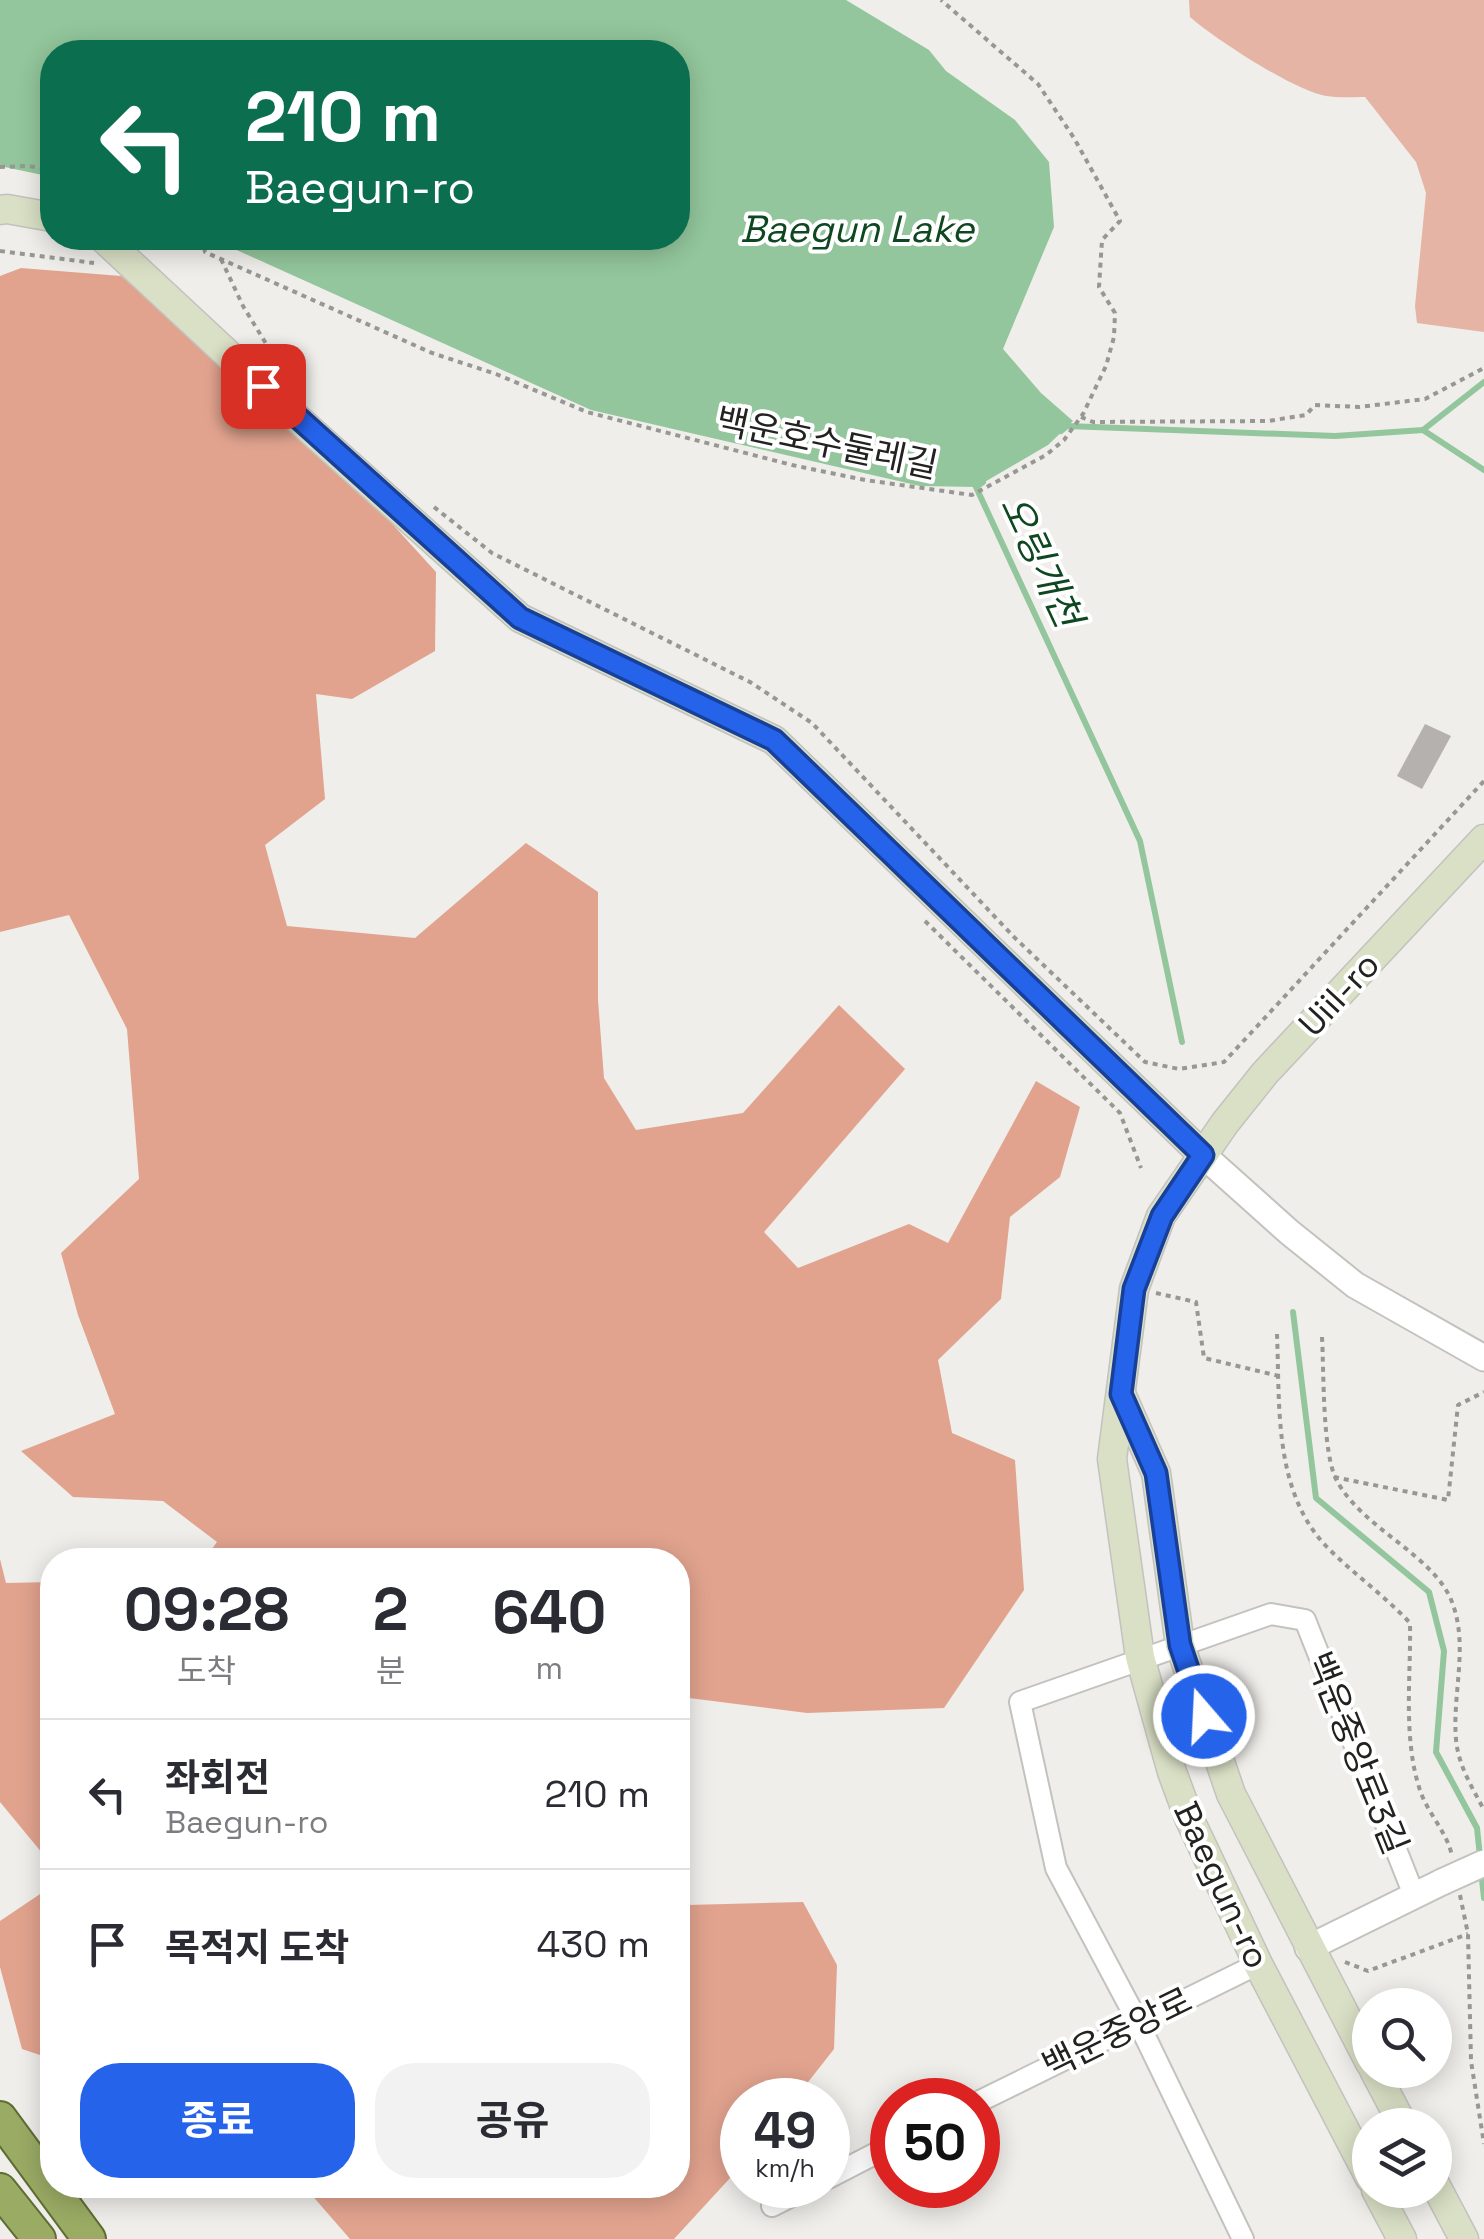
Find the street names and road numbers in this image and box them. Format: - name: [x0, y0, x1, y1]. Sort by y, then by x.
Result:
- street label: 백운호수둘레길: [712, 398, 942, 488]
- street label: Uiil-ro: [1289, 943, 1389, 1045]
- street label: 백운중앙로3길: [1296, 1645, 1418, 1861]
- street label: Baegun-ro: [1164, 1795, 1280, 1975]
- street label: 백운중앙로: [1035, 1978, 1199, 2088]

